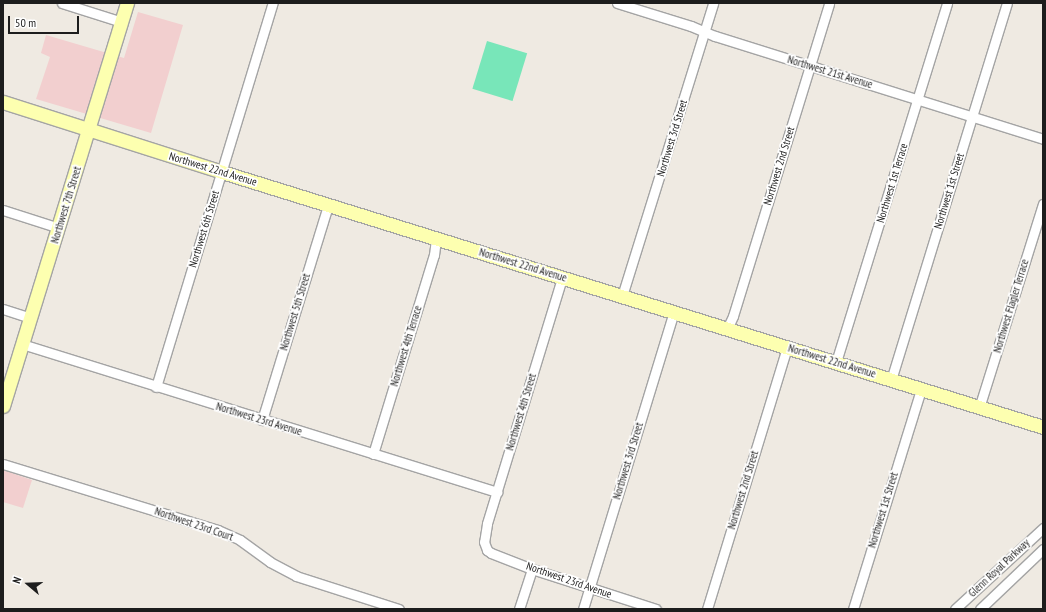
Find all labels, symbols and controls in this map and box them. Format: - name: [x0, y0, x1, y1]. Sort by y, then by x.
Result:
- scale bar: [10, 8, 81, 34]
- text: 50 m: [15, 15, 36, 30]
- street label: Northwest 21st Avenue: [786, 53, 874, 91]
- street label: Northwest 3rd Street: [654, 98, 690, 178]
- street label: Northwest 2nd Street: [761, 125, 797, 207]
- street label: Northwest 1st Terrace: [874, 141, 910, 225]
- street label: Northwest 22nd Avenue: [167, 149, 259, 189]
- street label: Northwest 1st Street: [931, 151, 967, 231]
- street label: Northwest 7th Street: [48, 165, 84, 245]
- street label: Northwest 6th Street: [186, 189, 222, 269]
- street label: Northwest 22nd Avenue: [477, 245, 569, 285]
- street label: Northwest Flagler Terrace: [990, 257, 1032, 355]
- street label: Northwest 5th Street: [277, 272, 313, 352]
- street label: Northwest 4th Terrace: [387, 304, 425, 388]
- street label: Northwest 22nd Avenue: [786, 341, 878, 381]
- street label: Northwest 4th Street: [503, 372, 539, 452]
- street label: Northwest 23rd Avenue: [214, 400, 304, 438]
- street label: Northwest 3rd Street: [610, 421, 646, 501]
- street label: Northwest 2nd Street: [725, 449, 761, 531]
- street label: Northwest 1st Street: [865, 470, 901, 550]
- street label: Northwest 23rd Court: [153, 504, 235, 544]
- street label: Glenn Royal Parkway: [966, 536, 1032, 600]
- street label: Northwest 23rd Avenue: [524, 559, 614, 601]
- north arrow: [8, 564, 48, 604]
- text: N: [9, 575, 24, 585]

